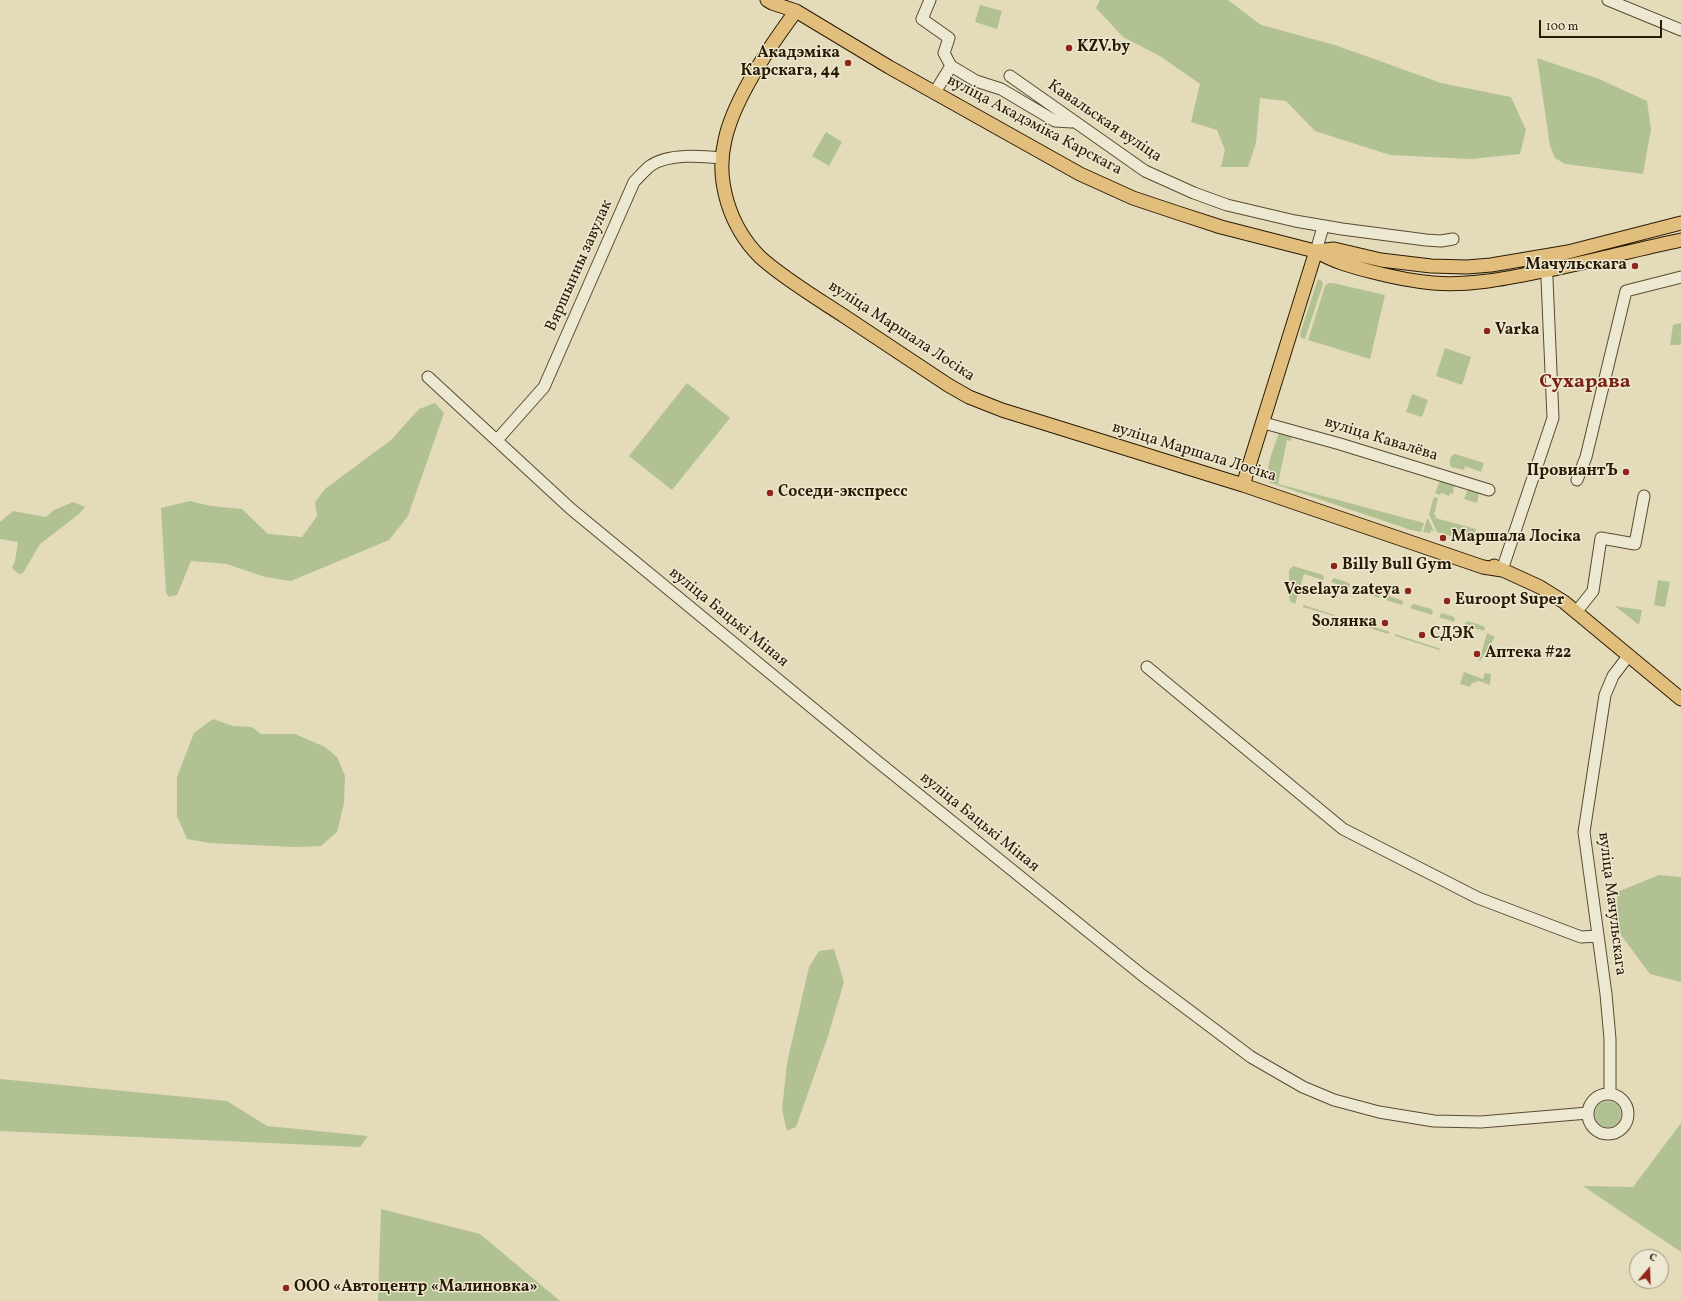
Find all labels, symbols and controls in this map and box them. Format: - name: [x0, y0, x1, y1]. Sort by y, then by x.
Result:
- scale bar: [1541, 12, 1664, 38]
- text: 100 m: [1546, 19, 1578, 35]
- place label: KZV.by: [1077, 38, 1130, 58]
- marker: KZV.by: [1064, 43, 1074, 53]
- place label: Акадэміка Карскага, 44: [740, 44, 840, 82]
- marker: Акадэміка Карскага, 44: [843, 58, 853, 68]
- street label: вуліца Акадэміка Карскага: [943, 72, 1125, 180]
- street label: Кавальская вуліца: [1043, 77, 1165, 167]
- street label: Вяршынны завулак: [542, 197, 618, 335]
- place label: Мачульскага: [1525, 256, 1627, 276]
- marker: Мачульскага: [1630, 261, 1640, 271]
- street label: вуліца Маршала Лосіка: [824, 277, 978, 387]
- place label: Varka: [1495, 321, 1539, 341]
- marker: Varka: [1482, 326, 1492, 336]
- district label: Сухарава: [1539, 371, 1631, 395]
- street label: вуліца Кавалёва: [1322, 414, 1440, 466]
- street label: вуліца Маршала Лосіка: [1110, 419, 1278, 487]
- place label: ПровиантЪ: [1527, 462, 1618, 482]
- marker: ПровиантЪ: [1621, 467, 1631, 477]
- place label: Соседи-экспресс: [778, 483, 908, 503]
- marker: Соседи-экспресс: [765, 488, 775, 498]
- place label: Маршала Лосіка: [1451, 528, 1581, 548]
- marker: Маршала Лосіка: [1438, 533, 1448, 543]
- place label: Billy Bull Gym: [1342, 556, 1452, 576]
- marker: Billy Bull Gym: [1329, 561, 1339, 571]
- street label: вуліца Бацькі Міная: [664, 564, 792, 672]
- place label: Veselaya zateya: [1284, 581, 1400, 601]
- marker: Veselaya zateya: [1403, 586, 1413, 596]
- place label: Euroopt Super: [1455, 591, 1564, 611]
- marker: Euroopt Super: [1442, 596, 1452, 606]
- place label: Sолянка: [1312, 613, 1377, 633]
- marker: Sолянка: [1380, 618, 1390, 628]
- place label: СДЭК: [1430, 625, 1474, 645]
- marker: СДЭК: [1417, 630, 1427, 640]
- place label: Аптека #22: [1485, 644, 1571, 664]
- marker: Аптека #22: [1472, 649, 1482, 659]
- street label: вуліца Бацькі Міная: [915, 769, 1043, 877]
- street label: вуліца Мачульскага: [1593, 831, 1629, 977]
- north arrow: [1629, 1249, 1669, 1289]
- text: С: [1647, 1250, 1659, 1266]
- place label: ООО «Автоцентр «Малиновка»: [294, 1278, 538, 1298]
- marker: ООО «Автоцентр «Малиновка»: [281, 1283, 291, 1293]

